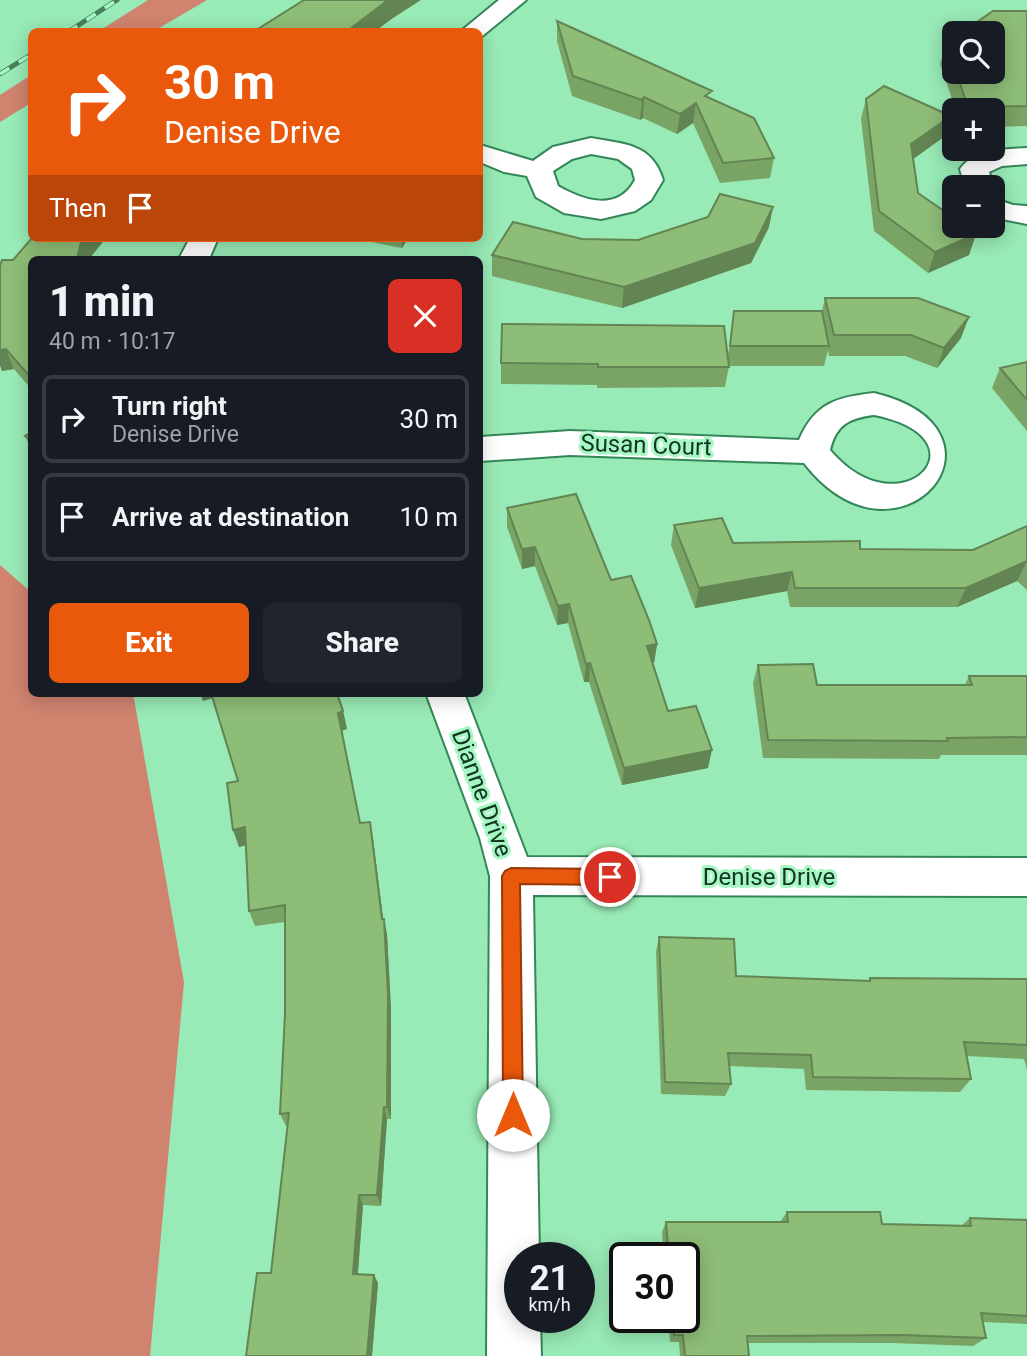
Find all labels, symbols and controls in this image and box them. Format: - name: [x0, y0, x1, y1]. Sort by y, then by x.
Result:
- map controls: [942, 21, 1005, 238]
- button: search: [942, 21, 1005, 84]
- text: 30 m: [164, 54, 275, 111]
- icon: right: [49, 56, 140, 147]
- button: +: [942, 98, 1005, 161]
- text: Denise Drive: [164, 113, 341, 151]
- button: −: [942, 175, 1005, 238]
- icon: arrive: [121, 189, 159, 227]
- text: Then: [49, 193, 107, 223]
- text: 1 min: [49, 277, 155, 326]
- button: close: [388, 279, 462, 353]
- text: 40 m · 10:17: [49, 328, 175, 355]
- text: Turn right: [112, 391, 227, 421]
- icon: right: [53, 400, 91, 438]
- text: 30 m: [400, 404, 458, 434]
- text: Denise Drive: [112, 421, 239, 448]
- street label: Susan Court: [580, 429, 712, 461]
- icon: arrive: [53, 498, 91, 536]
- text: Arrive at destination: [112, 502, 349, 532]
- text: 10 m: [400, 502, 458, 532]
- button: Exit: [49, 603, 249, 683]
- button: Share: [263, 603, 462, 683]
- street label: Dianne Drive: [446, 725, 518, 861]
- pin: [580, 847, 640, 907]
- icon: arrive: [591, 858, 629, 896]
- street label: Denise Drive: [703, 863, 835, 891]
- position arrow: [476, 1078, 550, 1152]
- speed limit sign: 30: [609, 1242, 700, 1333]
- text: 21: [529, 1258, 570, 1299]
- text: km/h: [528, 1294, 571, 1315]

